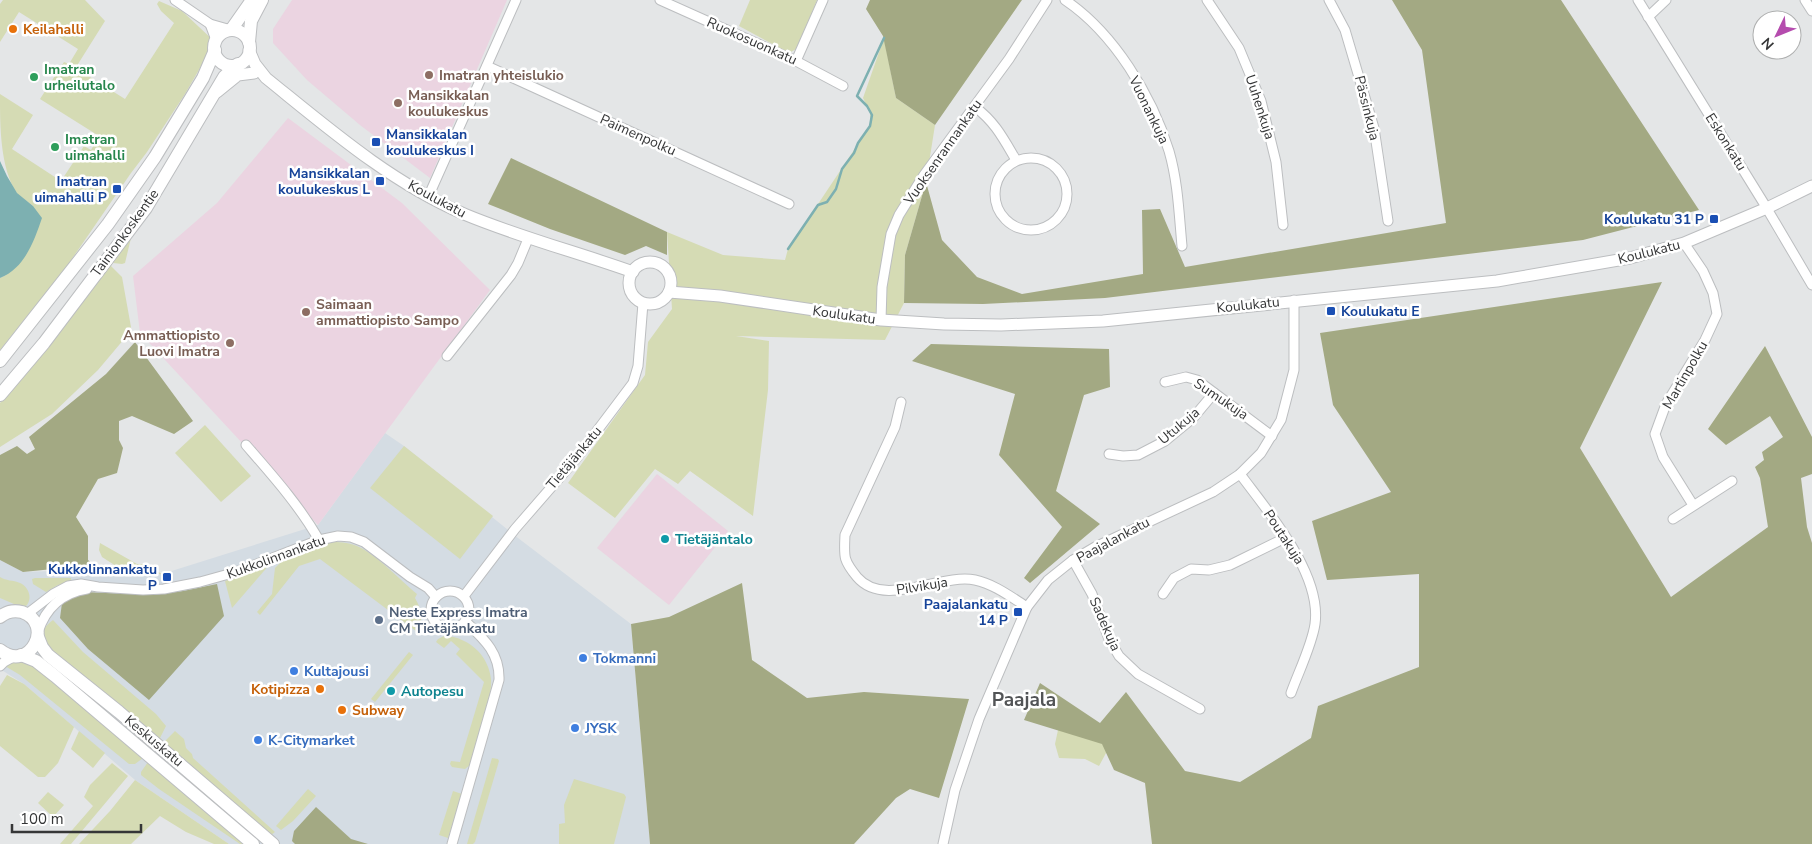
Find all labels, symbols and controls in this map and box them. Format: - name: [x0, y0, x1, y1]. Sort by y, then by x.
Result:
- north arrow: [1752, 10, 1802, 60]
- street label: Ruokosuonkatu: [704, 13, 800, 69]
- place label: Keilahalli: [23, 20, 84, 39]
- marker: Keilahalli: [7, 23, 19, 35]
- text: N: [1757, 33, 1778, 54]
- place label: Imatran urheilutalo: [44, 60, 115, 95]
- place label: Imatran yhteislukio: [439, 66, 564, 85]
- marker: Imatran yhteislukio: [423, 69, 435, 81]
- marker: Imatran urheilutalo: [28, 71, 40, 83]
- street label: Vuonankuja: [1124, 72, 1174, 147]
- street label: Uuhenkuja: [1241, 72, 1279, 142]
- street label: Pässinkuja: [1350, 74, 1384, 142]
- place label: Mansikkalan koulukeskus: [408, 86, 489, 121]
- street label: Vuoksenrannankatu: [899, 96, 986, 209]
- marker: Mansikkalan koulukeskus: [392, 97, 404, 109]
- street label: Paimenpolku: [597, 110, 679, 160]
- street label: Eskonkatu: [1701, 110, 1751, 174]
- place label: Mansikkalan koulukeskus I: [386, 125, 474, 160]
- place label: Imatran uimahalli: [65, 130, 125, 165]
- marker: Mansikkalan koulukeskus I: [370, 136, 382, 148]
- marker: Imatran uimahalli: [49, 141, 61, 153]
- place label: Mansikkalan koulukeskus L: [278, 164, 370, 199]
- place label: Imatran uimahalli P: [34, 172, 107, 207]
- marker: Mansikkalan koulukeskus L: [374, 175, 386, 187]
- street label: Koulukatu: [405, 176, 469, 222]
- marker: Imatran uimahalli P: [111, 183, 123, 195]
- street label: Tainionkoskentie: [87, 185, 163, 281]
- place label: Koulukatu 31 P: [1604, 210, 1704, 229]
- marker: Koulukatu 31 P: [1708, 213, 1720, 225]
- street label: Koulukatu: [1616, 235, 1682, 269]
- street label: Koulukatu: [1216, 292, 1280, 318]
- place label: Saimaan ammattiopisto Sampo: [316, 295, 459, 330]
- street label: Koulukatu: [811, 301, 877, 329]
- place label: Koulukatu E: [1341, 302, 1420, 321]
- marker: Koulukatu E: [1325, 305, 1337, 317]
- marker: Saimaan ammattiopisto Sampo: [300, 306, 312, 318]
- place label: Ammattiopisto Luovi Imatra: [123, 326, 220, 361]
- marker: Ammattiopisto Luovi Imatra: [224, 337, 236, 349]
- street label: Martinpolku: [1658, 337, 1712, 413]
- street label: Sumukuja: [1190, 374, 1252, 424]
- street label: Utukuja: [1154, 403, 1204, 449]
- street label: Tietäjänkatu: [542, 422, 606, 494]
- street label: Poutakuja: [1259, 506, 1309, 568]
- street label: Paajalankatu: [1073, 513, 1153, 567]
- street label: Kukkolinnankatu: [224, 530, 328, 584]
- place label: Tietäjäntalo: [675, 530, 753, 549]
- marker: Tietäjäntalo: [659, 533, 671, 545]
- place label: Kukkolinnankatu P: [48, 560, 157, 595]
- marker: Kukkolinnankatu P: [161, 571, 173, 583]
- street label: Pilvikuja: [895, 573, 949, 599]
- street label: Sadekuja: [1085, 594, 1125, 654]
- place label: Paajalankatu 14 P: [924, 595, 1008, 630]
- place label: Neste Express Imatra CM Tietäjänkatu: [389, 603, 528, 638]
- marker: Paajalankatu 14 P: [1012, 606, 1024, 618]
- marker: Neste Express Imatra CM Tietäjänkatu: [373, 614, 385, 626]
- place label: Tokmanni: [593, 649, 656, 668]
- marker: Tokmanni: [577, 652, 589, 664]
- place label: Kultajousi: [304, 662, 369, 681]
- marker: Kultajousi: [288, 665, 300, 677]
- place label: Kotipizza: [251, 680, 310, 699]
- place label: Autopesu: [401, 682, 464, 701]
- marker: Kotipizza: [314, 683, 326, 695]
- marker: Autopesu: [385, 685, 397, 697]
- district label: Paajala: [992, 687, 1056, 713]
- place label: Subway: [352, 701, 405, 720]
- marker: Subway: [336, 704, 348, 716]
- street label: Keskuskatu: [121, 711, 187, 771]
- place label: JYSK: [584, 719, 617, 738]
- marker: JYSK: [569, 722, 581, 734]
- place label: K-Citymarket: [268, 731, 355, 750]
- marker: K-Citymarket: [252, 734, 264, 746]
- scale bar: [12, 802, 141, 834]
- text: 100 m: [20, 809, 64, 829]

